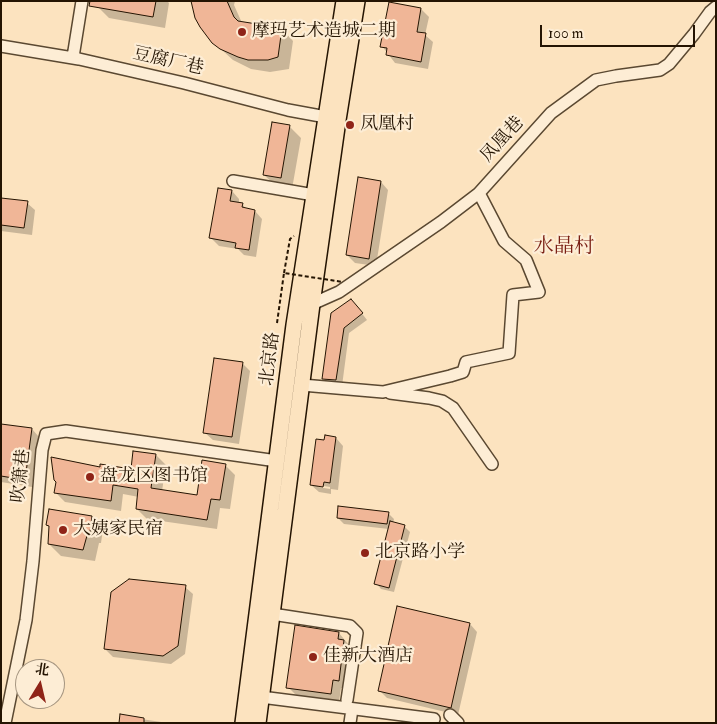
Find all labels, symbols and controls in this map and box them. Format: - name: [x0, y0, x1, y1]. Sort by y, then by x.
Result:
- scale bar: [542, 15, 697, 47]
- place label: 摩玛艺术造城二期: [252, 21, 396, 43]
- text: 100 m: [548, 24, 583, 43]
- marker: 摩玛艺术造城二期: [236, 26, 248, 38]
- street label: 豆腐厂巷: [130, 43, 206, 81]
- street label: 凤凰巷: [477, 113, 529, 167]
- place label: 凤凰村: [360, 114, 414, 136]
- marker: 凤凰村: [344, 119, 356, 131]
- district label: 水晶村: [534, 236, 594, 260]
- street label: 北京路: [257, 331, 285, 387]
- street label: 吹箫巷: [8, 448, 36, 504]
- place label: 盘龙区图书馆: [100, 466, 208, 488]
- marker: 盘龙区图书馆: [84, 471, 96, 483]
- place label: 大姨家民宿: [73, 519, 163, 541]
- marker: 大姨家民宿: [57, 524, 69, 536]
- place label: 北京路小学: [375, 542, 465, 564]
- marker: 北京路小学: [359, 547, 371, 559]
- place label: 佳新大酒店: [323, 646, 413, 668]
- marker: 佳新大酒店: [307, 651, 319, 663]
- north arrow: [15, 659, 65, 709]
- text: 北: [34, 660, 51, 679]

